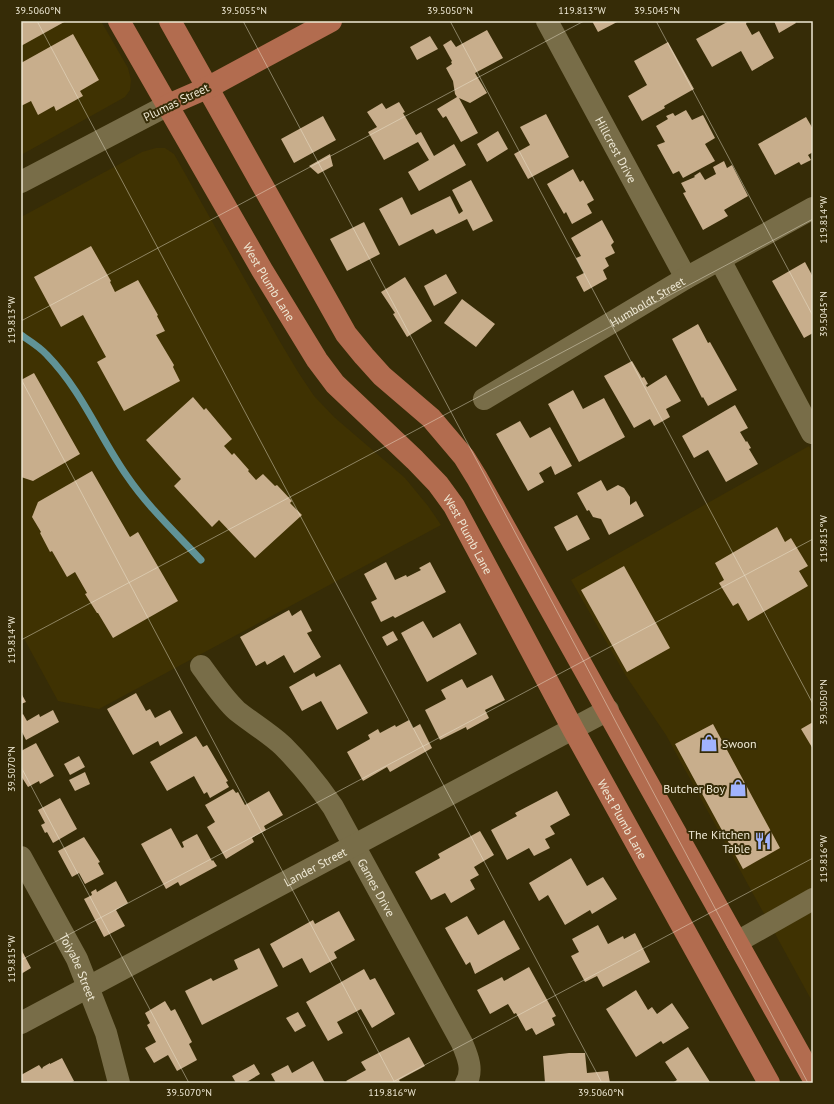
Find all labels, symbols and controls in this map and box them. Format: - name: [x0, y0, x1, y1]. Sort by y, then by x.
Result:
- text: 39.5060°N: [15, 4, 61, 17]
- text: 39.5055°N: [221, 4, 267, 17]
- text: 39.5050°N: [427, 4, 473, 17]
- text: 119.813°W: [558, 4, 606, 17]
- text: 39.5045°N: [634, 4, 680, 17]
- street label: Plumas Street: [141, 80, 211, 124]
- street label: Hillcrest Drive: [592, 114, 640, 185]
- text: 119.814°W: [817, 196, 830, 244]
- street label: West Plumb Lane: [240, 240, 299, 324]
- street label: Humboldt Street: [607, 273, 687, 330]
- text: 39.5045°N: [817, 291, 830, 337]
- text: 119.813°W: [5, 296, 18, 344]
- street label: West Plumb Lane: [440, 491, 496, 577]
- text: 119.815°W: [817, 515, 830, 563]
- text: 119.814°W: [5, 616, 18, 664]
- text: 39.5050°N: [817, 679, 830, 725]
- shop icon: Swoon: [699, 733, 719, 753]
- place label: Swoon: [722, 736, 757, 751]
- text: 39.5070°N: [5, 746, 18, 792]
- street label: West Plumb Lane: [595, 777, 651, 861]
- shop icon: Butcher Boy: [728, 778, 748, 798]
- place label: Butcher Boy: [663, 781, 725, 796]
- place label: The Kitchen Table: [688, 827, 750, 856]
- restaurant icon: The Kitchen Table: [753, 831, 773, 851]
- text: 119.816°W: [817, 835, 830, 883]
- street label: Lander Street: [281, 843, 349, 889]
- street label: Games Drive: [355, 855, 399, 919]
- street label: Toiyabe Street: [57, 930, 100, 1003]
- text: 119.815°W: [5, 935, 18, 983]
- text: 39.5070°N: [166, 1086, 212, 1099]
- text: 119.816°W: [368, 1086, 416, 1099]
- text: 39.5060°N: [578, 1086, 624, 1099]

